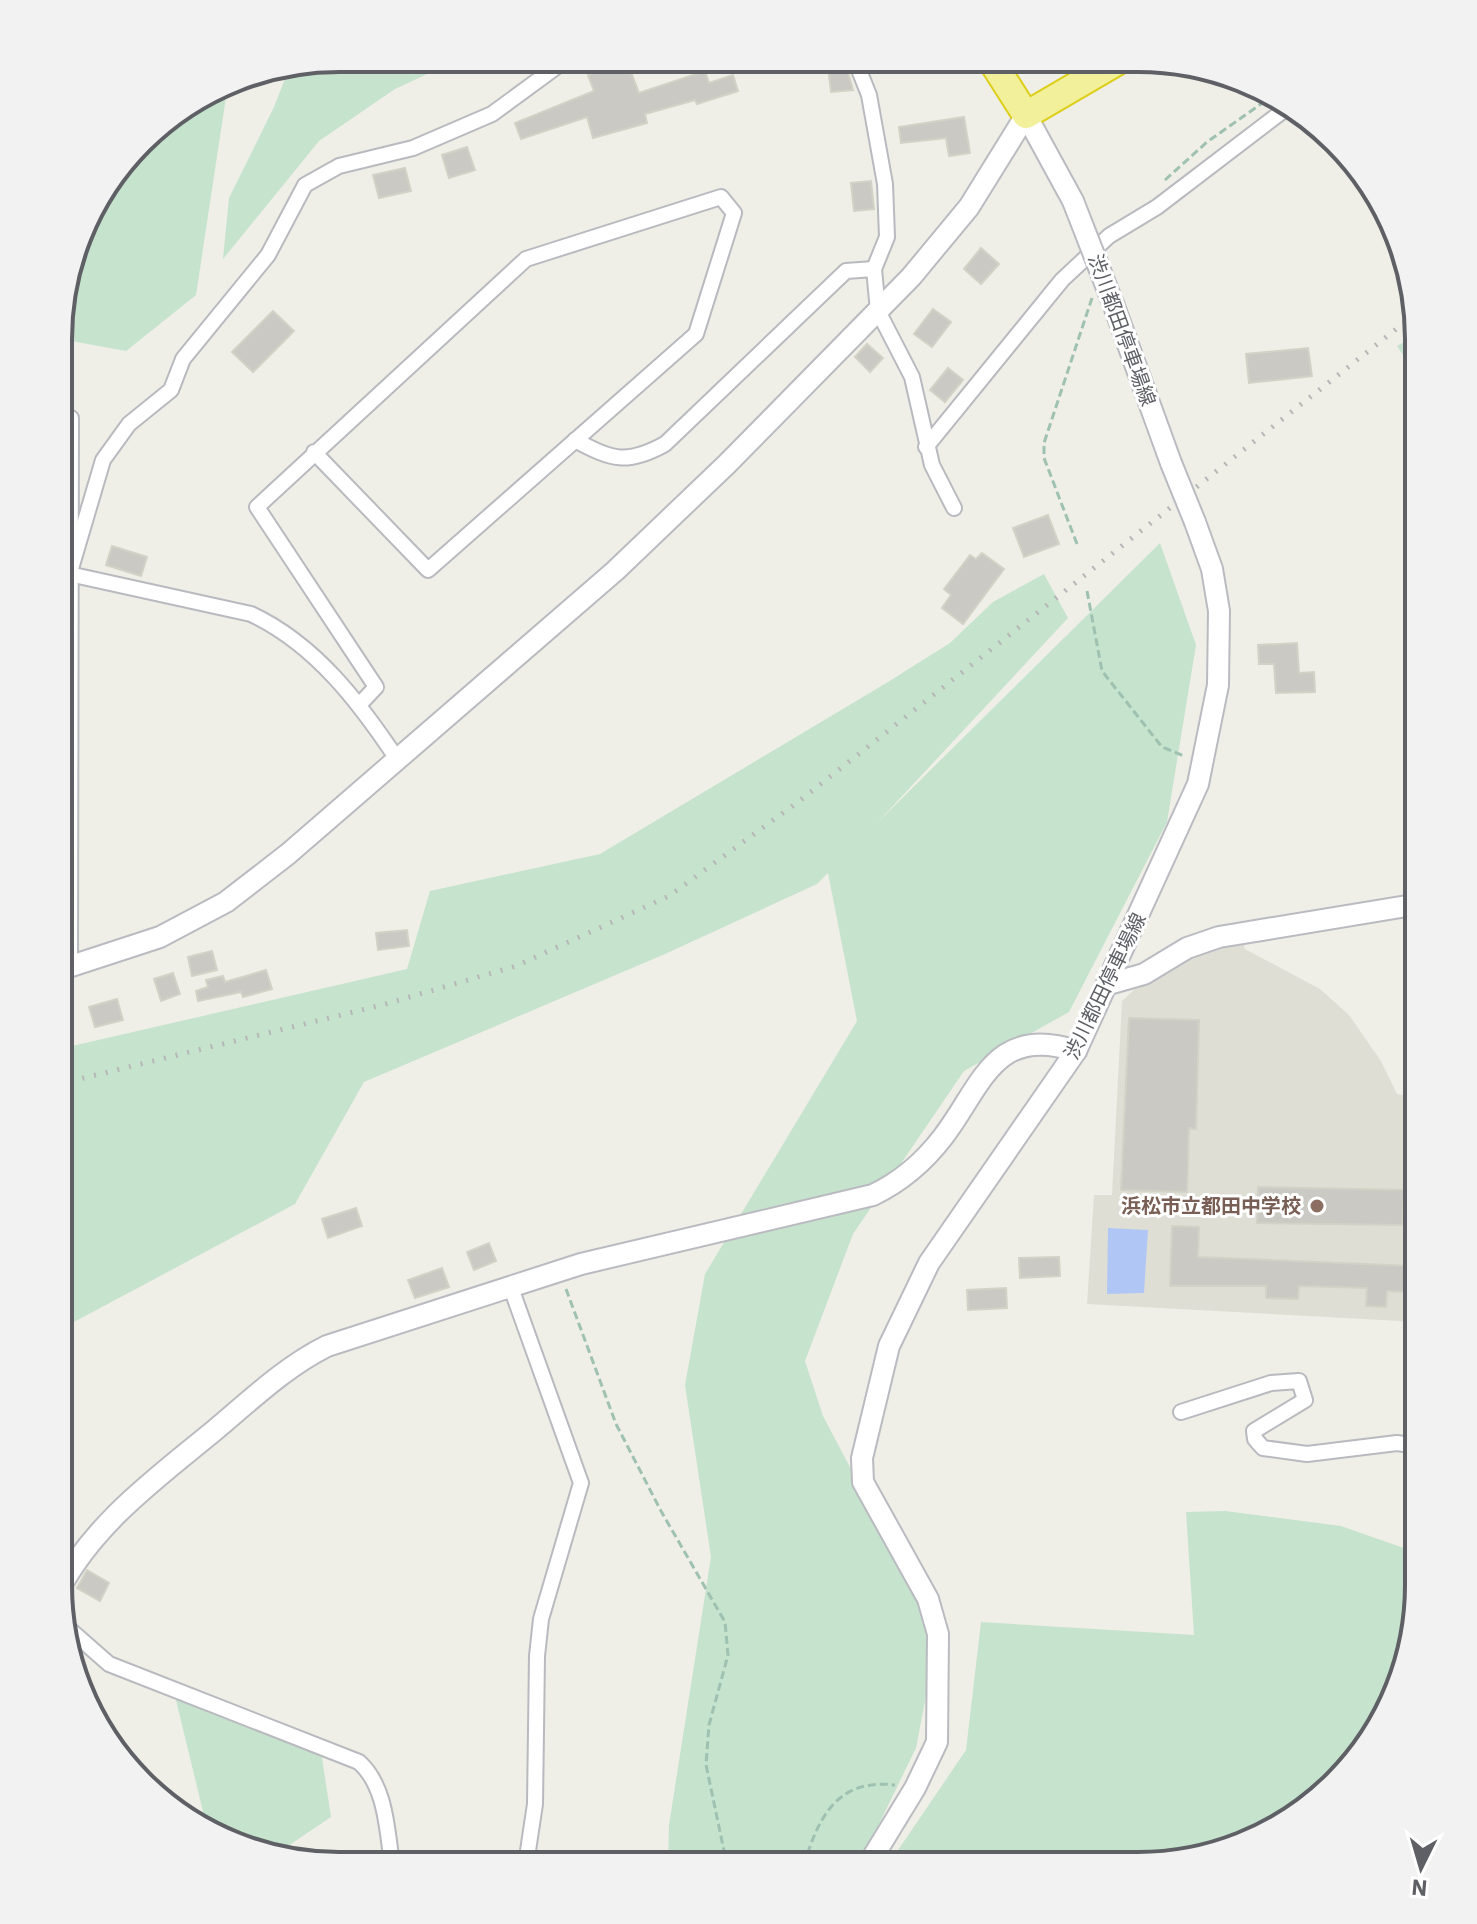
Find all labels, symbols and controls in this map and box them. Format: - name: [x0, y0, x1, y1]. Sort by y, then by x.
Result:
- street label: 渋川都田停車場線: [1082, 250, 1163, 410]
- street label: 渋川都田停車場線: [1057, 908, 1152, 1064]
- place label: 浜松市立都田中学校: [1121, 1192, 1301, 1219]
- marker: 浜松市立都田中学校: [1308, 1197, 1326, 1215]
- north arrow: [1381, 1828, 1461, 1908]
- text: N: [1410, 1873, 1428, 1904]

